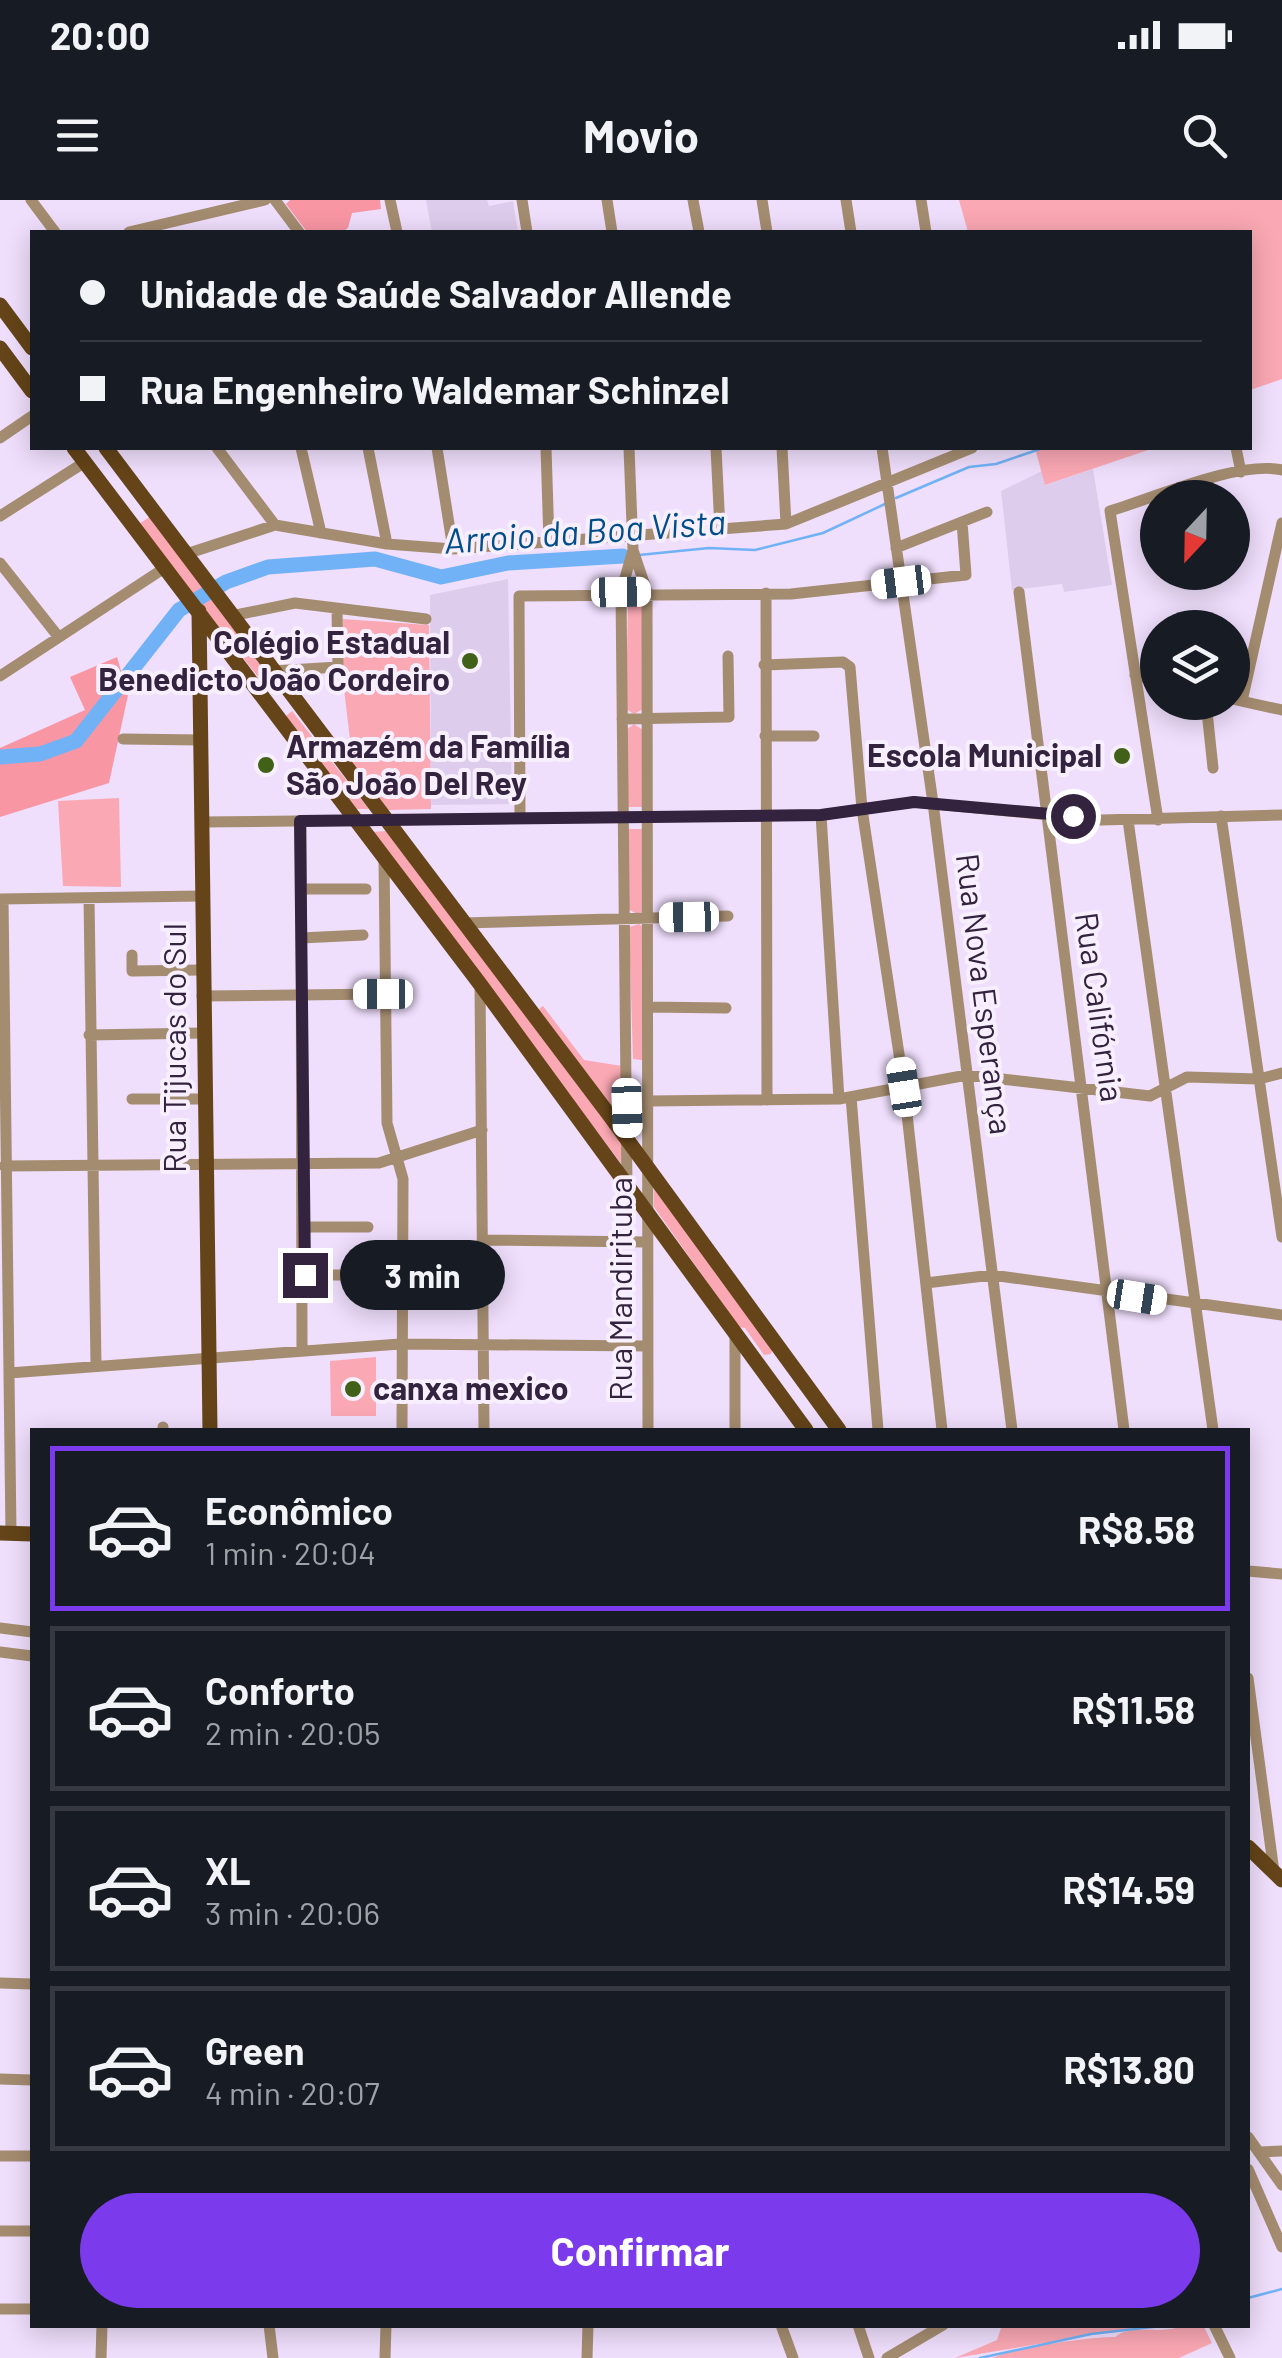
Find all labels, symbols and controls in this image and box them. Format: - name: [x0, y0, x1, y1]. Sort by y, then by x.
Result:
- text: 20:00: [50, 12, 150, 58]
- icon: menu: [50, 108, 105, 163]
- text: Movio: [583, 108, 699, 162]
- icon: search: [1177, 108, 1232, 163]
- text: Unidade de Saúde Salvador Allende: [140, 270, 732, 316]
- text: Rua Engenheiro Waldemar Schinzel: [140, 366, 730, 412]
- north arrow: [1140, 480, 1250, 590]
- map controls: [1140, 480, 1250, 720]
- water label: Arroio da Boa Vista: [443, 499, 727, 561]
- car: [869, 563, 933, 601]
- car: [591, 576, 651, 608]
- button: layers: [1140, 610, 1250, 720]
- place label: Colégio Estadual Benedicto João Cordeiro: [98, 622, 450, 697]
- marker: Colégio Estadual Benedicto João Cordeiro: [459, 650, 481, 672]
- place label: Armazém da Família São João Del Rey: [286, 726, 570, 801]
- place label: Escola Municipal: [867, 735, 1102, 773]
- marker: Escola Municipal: [1111, 745, 1133, 767]
- marker: Armazém da Família São João Del Rey: [255, 754, 277, 776]
- route start: [1051, 794, 1096, 839]
- street label: Rua Nova Esperança: [950, 851, 1022, 1136]
- car: [659, 901, 719, 933]
- street label: Rua Califórnia: [1069, 909, 1133, 1104]
- street label: Rua Tijucas do Sul: [154, 923, 192, 1173]
- car: [353, 979, 413, 1009]
- car: [884, 1055, 924, 1119]
- car: [611, 1077, 643, 1139]
- street label: Rua Mandirituba: [600, 1177, 638, 1401]
- callout: 3 min: [340, 1240, 505, 1310]
- route end: [283, 1253, 328, 1298]
- text: 3 min: [384, 1256, 461, 1294]
- car: [1105, 1277, 1169, 1317]
- place label: canxa mexico: [373, 1368, 569, 1406]
- marker: canxa mexico: [342, 1378, 364, 1400]
- icon: car: [85, 1484, 175, 1574]
- text: Econômico: [205, 1487, 393, 1533]
- text: R$8.58: [1078, 1506, 1195, 1552]
- text: 1 min · 20:04: [205, 1533, 376, 1571]
- icon: car: [85, 1664, 175, 1754]
- text: Conforto: [205, 1667, 355, 1713]
- text: R$11.58: [1071, 1686, 1195, 1732]
- text: 2 min · 20:05: [205, 1713, 381, 1751]
- icon: car: [85, 1844, 175, 1934]
- text: XL: [205, 1847, 251, 1893]
- text: R$14.59: [1063, 1866, 1195, 1912]
- text: 3 min · 20:06: [205, 1893, 380, 1931]
- icon: car: [85, 2024, 175, 2114]
- text: Green: [205, 2027, 305, 2073]
- text: R$13.80: [1063, 2046, 1195, 2092]
- text: 4 min · 20:07: [205, 2073, 380, 2111]
- button: Confirmar: [80, 2193, 1200, 2308]

